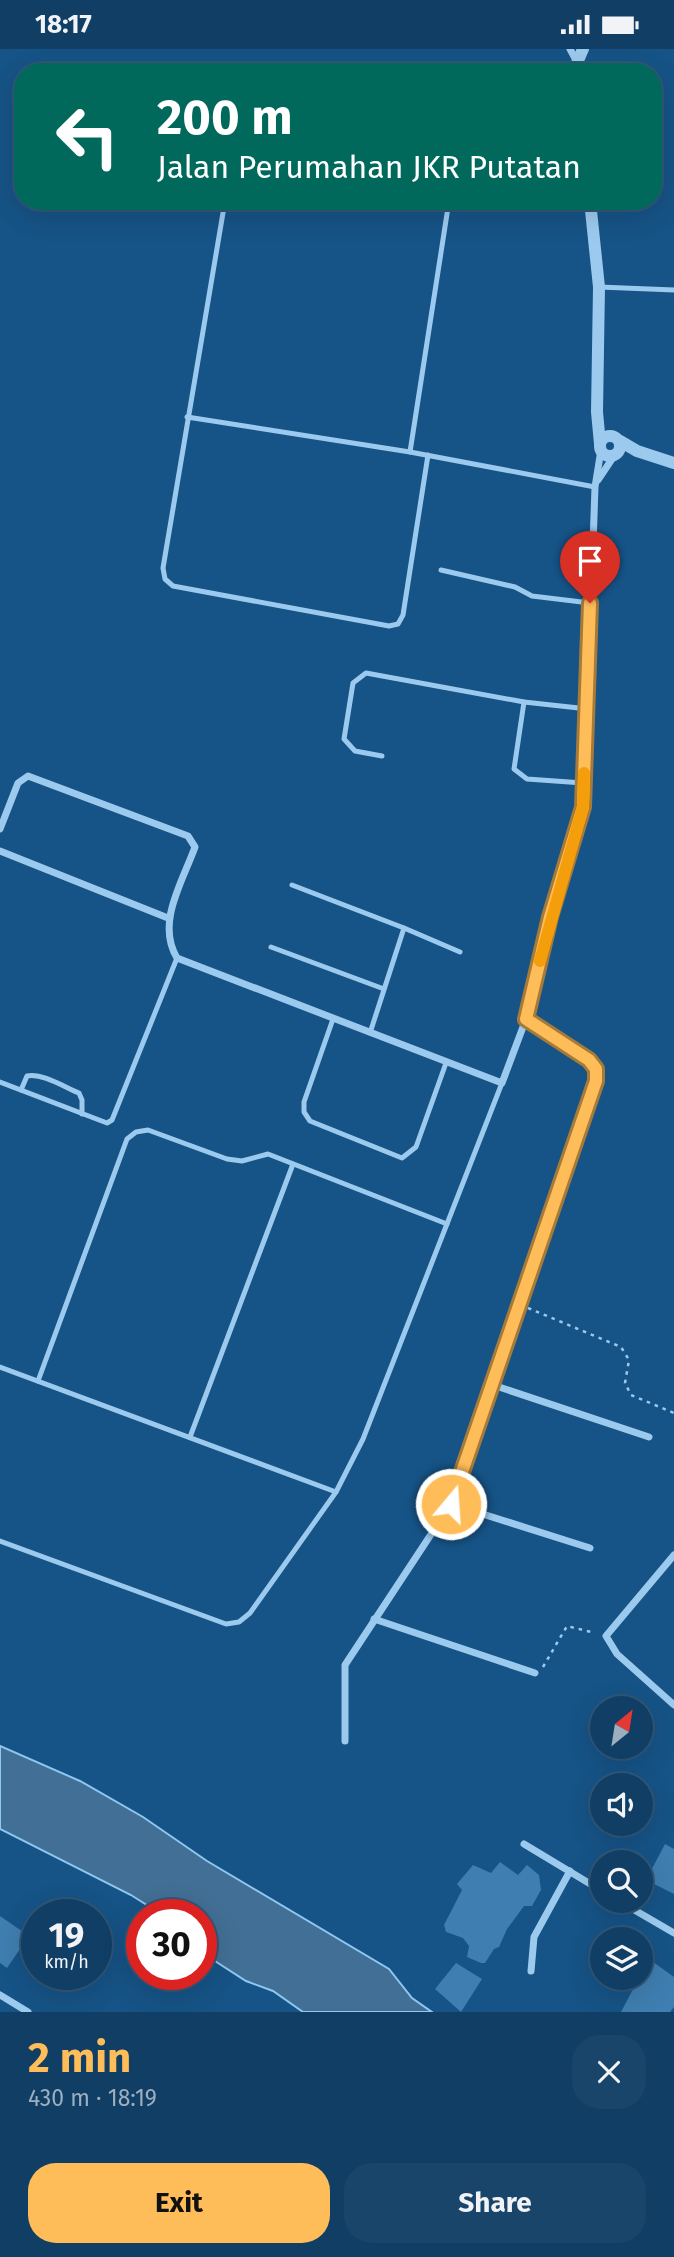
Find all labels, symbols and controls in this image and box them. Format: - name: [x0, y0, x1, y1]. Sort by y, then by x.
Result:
- text: 18:17: [35, 9, 92, 40]
- text: 200 m: [157, 88, 293, 147]
- icon: left: [42, 91, 133, 182]
- text: Jalan Perumahan JKR Putatan: [157, 148, 581, 186]
- pin: [560, 531, 620, 603]
- icon: arrive: [571, 542, 609, 580]
- position arrow: [414, 1467, 488, 1541]
- north arrow: [590, 1696, 653, 1759]
- map controls: [590, 1696, 653, 1990]
- button: sound: [590, 1773, 653, 1836]
- button: search: [590, 1850, 653, 1913]
- speed limit sign: 30: [126, 1899, 217, 1990]
- text: 19: [49, 1914, 84, 1956]
- button: layers: [590, 1927, 653, 1990]
- text: km/h: [44, 1951, 89, 1973]
- text: 2 min: [28, 2033, 131, 2083]
- button: close: [572, 2035, 646, 2109]
- text: 430 m · 18:19: [28, 2084, 157, 2112]
- button: Exit: [28, 2163, 330, 2243]
- button: Share: [344, 2163, 646, 2243]

